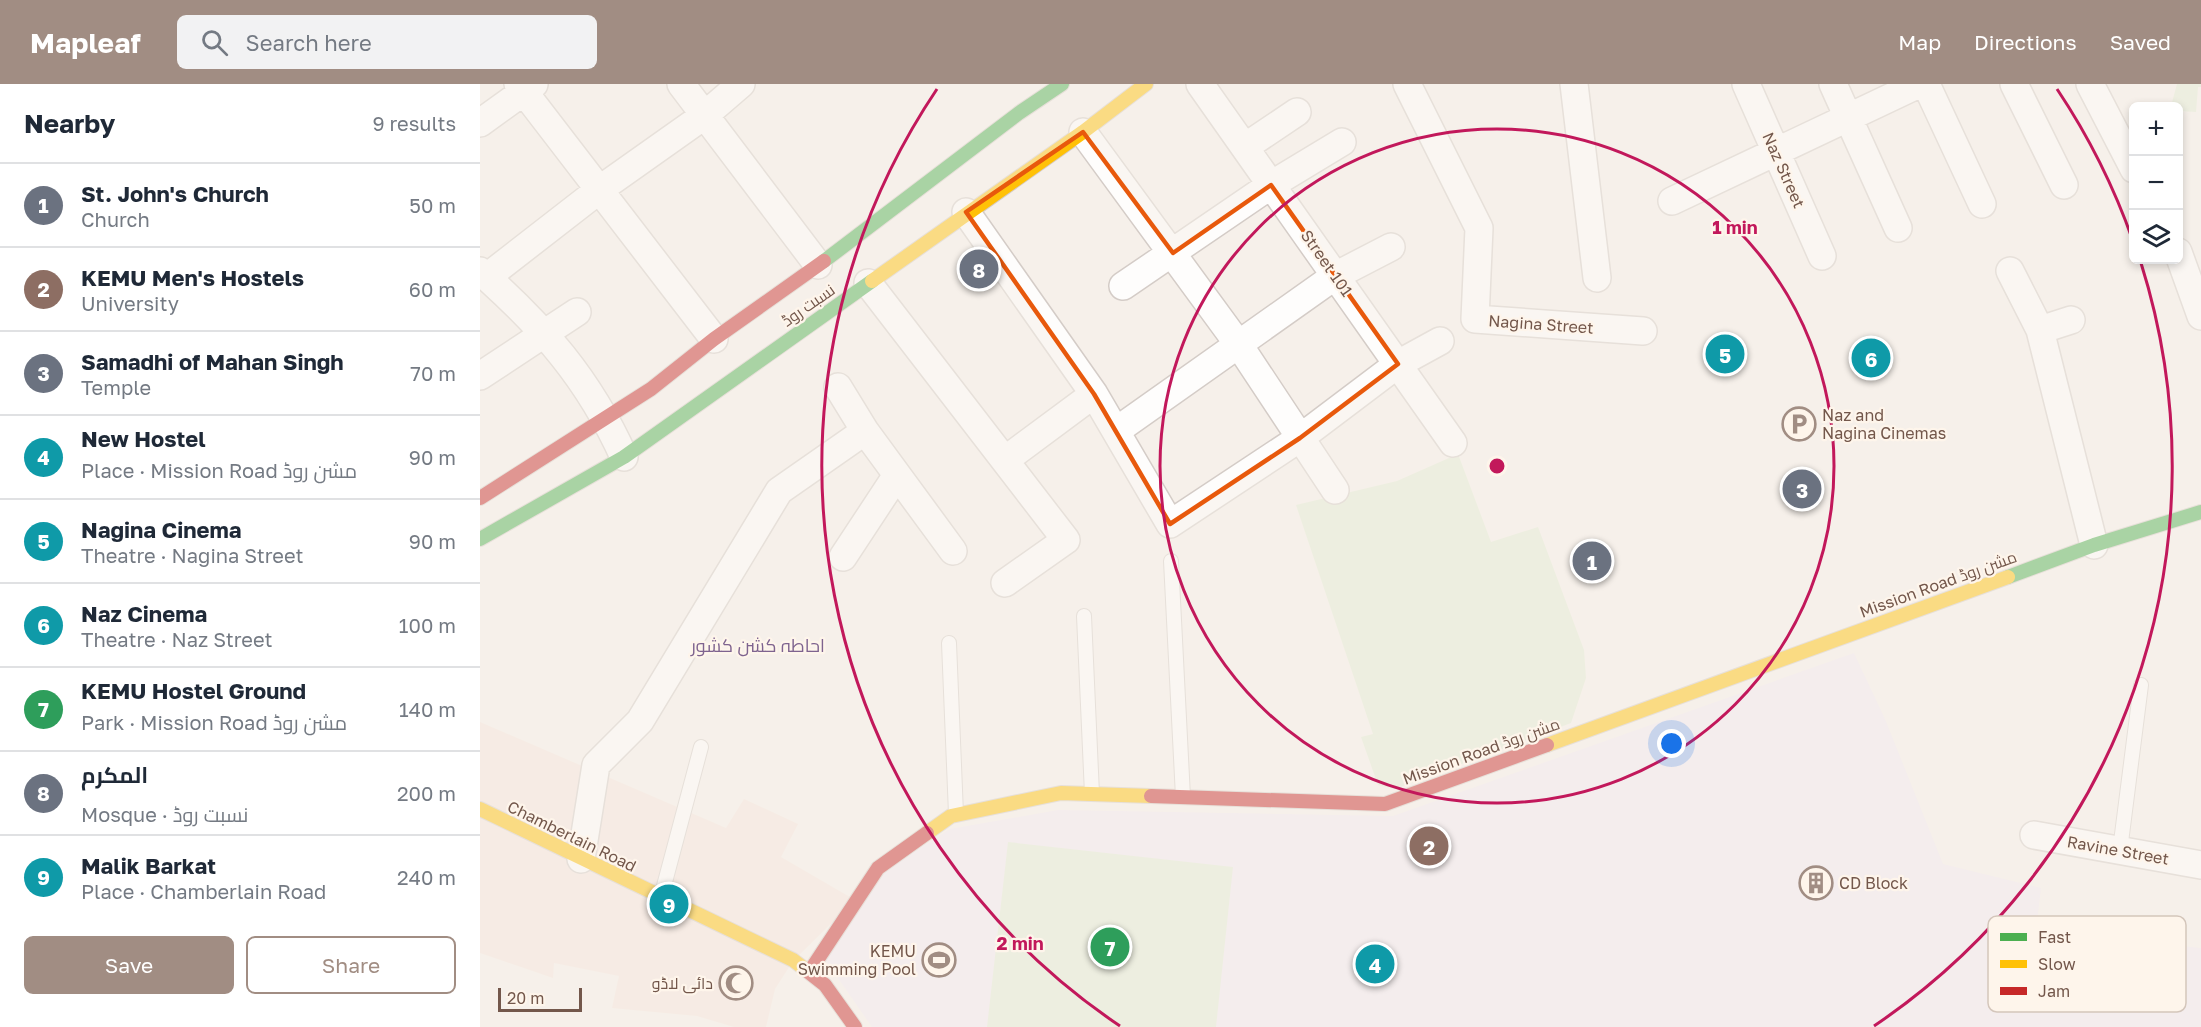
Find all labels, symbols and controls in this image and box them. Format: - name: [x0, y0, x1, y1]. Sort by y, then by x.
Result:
- search box: [177, 15, 597, 69]
- text: Mapleaf: [30, 26, 141, 59]
- icon: search: [198, 26, 231, 59]
- text: Search here: [246, 29, 372, 56]
- text: Map: [1898, 29, 1941, 55]
- text: Directions: [1974, 29, 2077, 55]
- text: Saved: [2110, 29, 2171, 55]
- map controls: [2129, 102, 2183, 264]
- button: +: [2129, 102, 2183, 156]
- text: Nearby: [24, 108, 115, 139]
- text: 9 results: [372, 111, 456, 135]
- street label: Naz Street: [1758, 129, 1810, 211]
- button: −: [2129, 156, 2183, 210]
- text: St. John's Church: [81, 180, 269, 207]
- text: 1: [38, 193, 49, 217]
- text: 50 m: [409, 193, 456, 217]
- text: Church: [81, 207, 150, 231]
- button: layers: [2129, 210, 2183, 264]
- text: 1 min: [1712, 216, 1758, 238]
- street label: Street 101: [1297, 226, 1357, 300]
- pin: 8: [960, 246, 998, 291]
- text: KEMU Men's Hostels: [81, 264, 304, 291]
- text: 2: [37, 277, 50, 301]
- text: 60 m: [409, 277, 456, 301]
- street label: نسبت روڈ: [777, 279, 839, 331]
- text: University: [81, 291, 179, 315]
- street label: Nagina Street: [1488, 310, 1594, 338]
- pin: 5: [1706, 332, 1744, 376]
- pin: 6: [1852, 336, 1890, 380]
- text: Samadhi of Mahan Singh: [81, 348, 344, 375]
- text: 3: [37, 361, 50, 385]
- text: 70 m: [410, 361, 456, 385]
- text: Temple: [81, 375, 151, 399]
- place label: Naz and Nagina Cinemas: [1822, 405, 1946, 443]
- parking icon: Naz and Nagina Cinemas: [1781, 406, 1817, 442]
- text: New Hostel: [81, 425, 206, 452]
- text: 4: [37, 445, 50, 469]
- text: 90 m: [409, 445, 456, 469]
- centre of rings: [1487, 456, 1507, 476]
- text: Place · Mission Road مشن روڈ: [81, 458, 357, 482]
- pin: 3: [1782, 466, 1822, 512]
- text: Nagina Cinema: [81, 516, 242, 543]
- text: 5: [37, 529, 50, 553]
- text: 90 m: [409, 529, 456, 553]
- pin: 1: [1572, 538, 1612, 584]
- text: Theatre · Nagina Street: [81, 543, 304, 567]
- street label: Mission Road مشن روڈ: [1857, 546, 2020, 623]
- text: Naz Cinema: [81, 600, 207, 627]
- text: 6: [37, 613, 50, 637]
- text: 100 m: [399, 613, 456, 637]
- text: Theatre · Naz Street: [81, 627, 273, 651]
- district label: احاطہ کشن کشور: [690, 634, 825, 657]
- text: KEMU Hostel Ground: [81, 677, 306, 704]
- text: 7: [38, 697, 49, 721]
- text: 140 m: [399, 697, 456, 721]
- text: Park · Mission Road مشن روڈ: [81, 710, 347, 734]
- street label: Mission Road مشن روڈ: [1400, 713, 1563, 790]
- your location: [1657, 729, 1686, 758]
- text: المکرم: [81, 761, 148, 788]
- text: 8: [37, 781, 50, 805]
- text: 200 m: [397, 781, 456, 805]
- street label: Chamberlain Road: [504, 796, 640, 876]
- text: Mosque · نسبت روڈ: [81, 802, 248, 826]
- pin: 2: [1410, 824, 1448, 868]
- street label: Ravine Street: [2065, 831, 2171, 869]
- text: Malik Barkat: [81, 852, 216, 879]
- text: 9: [37, 865, 50, 889]
- text: 240 m: [397, 865, 456, 889]
- building icon: CD Block: [1798, 865, 1834, 901]
- place label: CD Block: [1839, 873, 1908, 893]
- text: Place · Chamberlain Road: [81, 879, 326, 903]
- pin: 9: [650, 882, 688, 926]
- legend: [1988, 916, 2186, 1012]
- pin: 7: [1090, 924, 1130, 970]
- text: Fast: [2038, 927, 2071, 947]
- text: 2 min: [996, 932, 1044, 954]
- button: Save: [24, 936, 234, 994]
- button: Share: [246, 936, 456, 994]
- place label: KEMU Swimming Pool: [798, 941, 916, 979]
- sports icon: KEMU Swimming Pool: [921, 942, 957, 978]
- pin: 4: [1356, 942, 1394, 986]
- text: Slow: [2038, 954, 2076, 974]
- mosque icon: دائی لاڈو: [718, 965, 754, 1001]
- place label: دائی لاڈو: [652, 973, 713, 994]
- text: Jam: [2038, 981, 2070, 1001]
- scale bar: [498, 985, 582, 1012]
- text: 20 m: [507, 988, 544, 1008]

